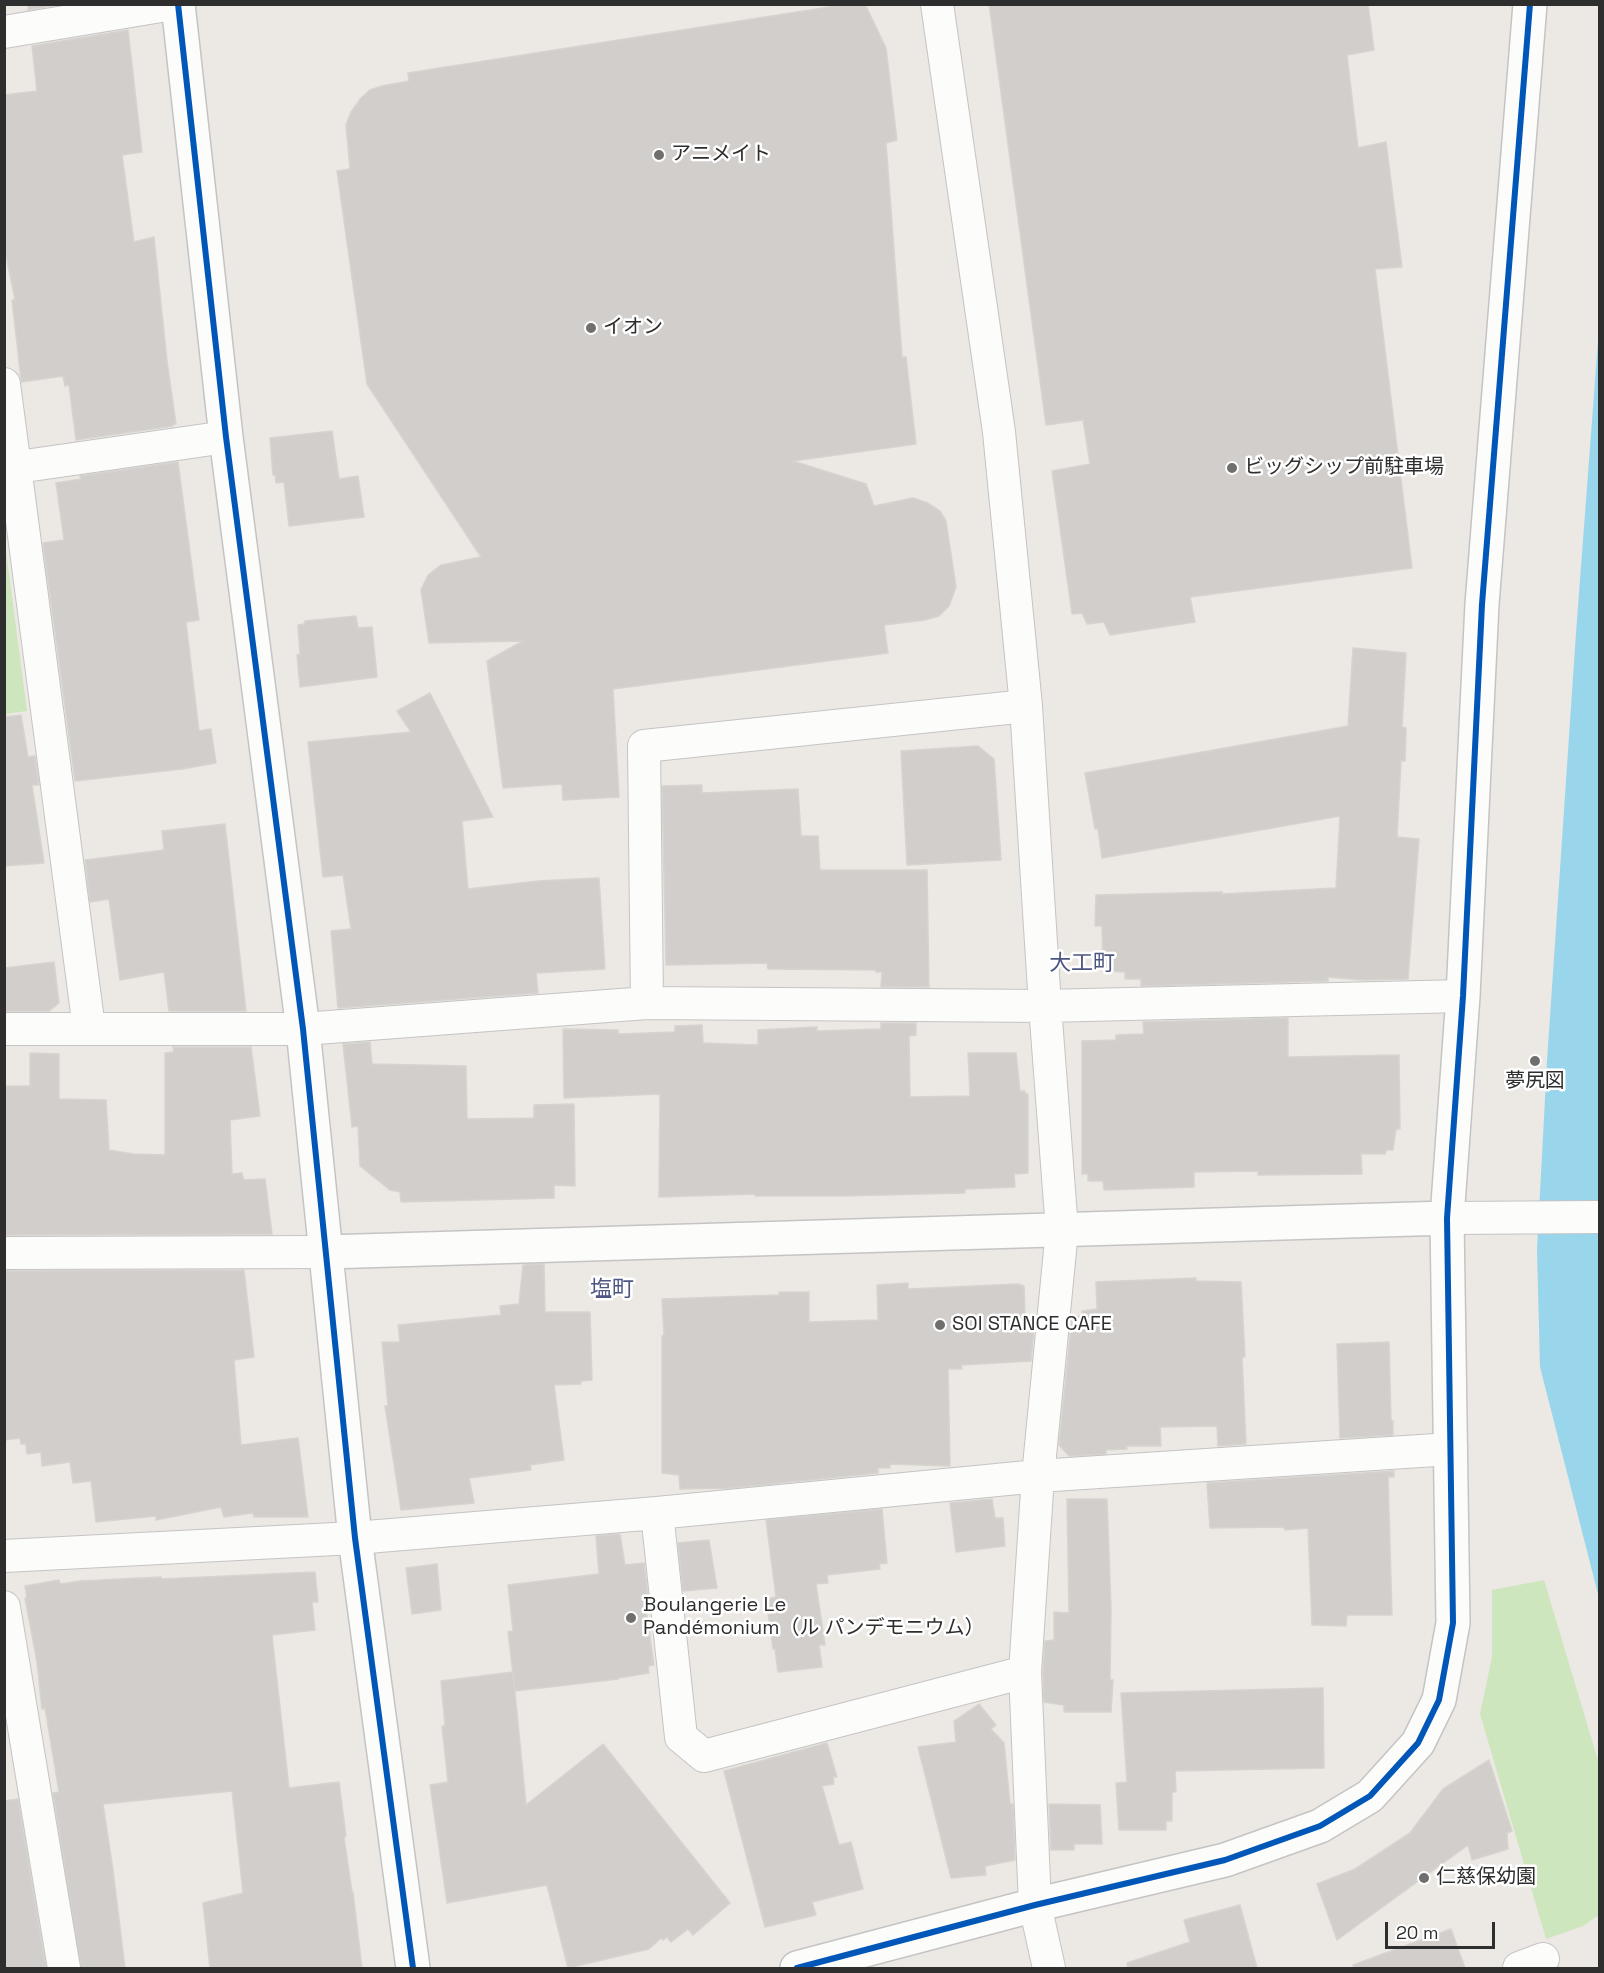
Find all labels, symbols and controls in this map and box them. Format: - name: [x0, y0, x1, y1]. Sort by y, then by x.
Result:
- place label: アニメイト: [671, 143, 771, 167]
- marker: アニメイト: [652, 148, 666, 162]
- place label: イオン: [603, 316, 663, 340]
- marker: イオン: [584, 321, 598, 335]
- place label: ビッグシップ前駐車場: [1244, 456, 1444, 480]
- marker: ビッグシップ前駐車場: [1225, 461, 1239, 475]
- district label: 大工町: [1049, 951, 1115, 977]
- marker: 夢尻図: [1528, 1054, 1542, 1068]
- place label: 夢尻図: [1505, 1070, 1565, 1094]
- district label: 塩町: [590, 1277, 634, 1303]
- place label: SOI STANCE CAFE: [952, 1313, 1112, 1337]
- marker: SOI STANCE CAFE: [933, 1318, 947, 1332]
- place label: Boulangerie Le Pandémonium（ル パンデモニウム）: [643, 1594, 985, 1641]
- marker: Boulangerie Le Pandémonium（ル パンデモニウム）: [624, 1611, 638, 1625]
- place label: 仁慈保幼園: [1436, 1866, 1536, 1890]
- marker: 仁慈保幼園: [1417, 1871, 1431, 1885]
- scale bar: [1388, 1910, 1498, 1948]
- text: 20 m: [1396, 1921, 1439, 1944]

